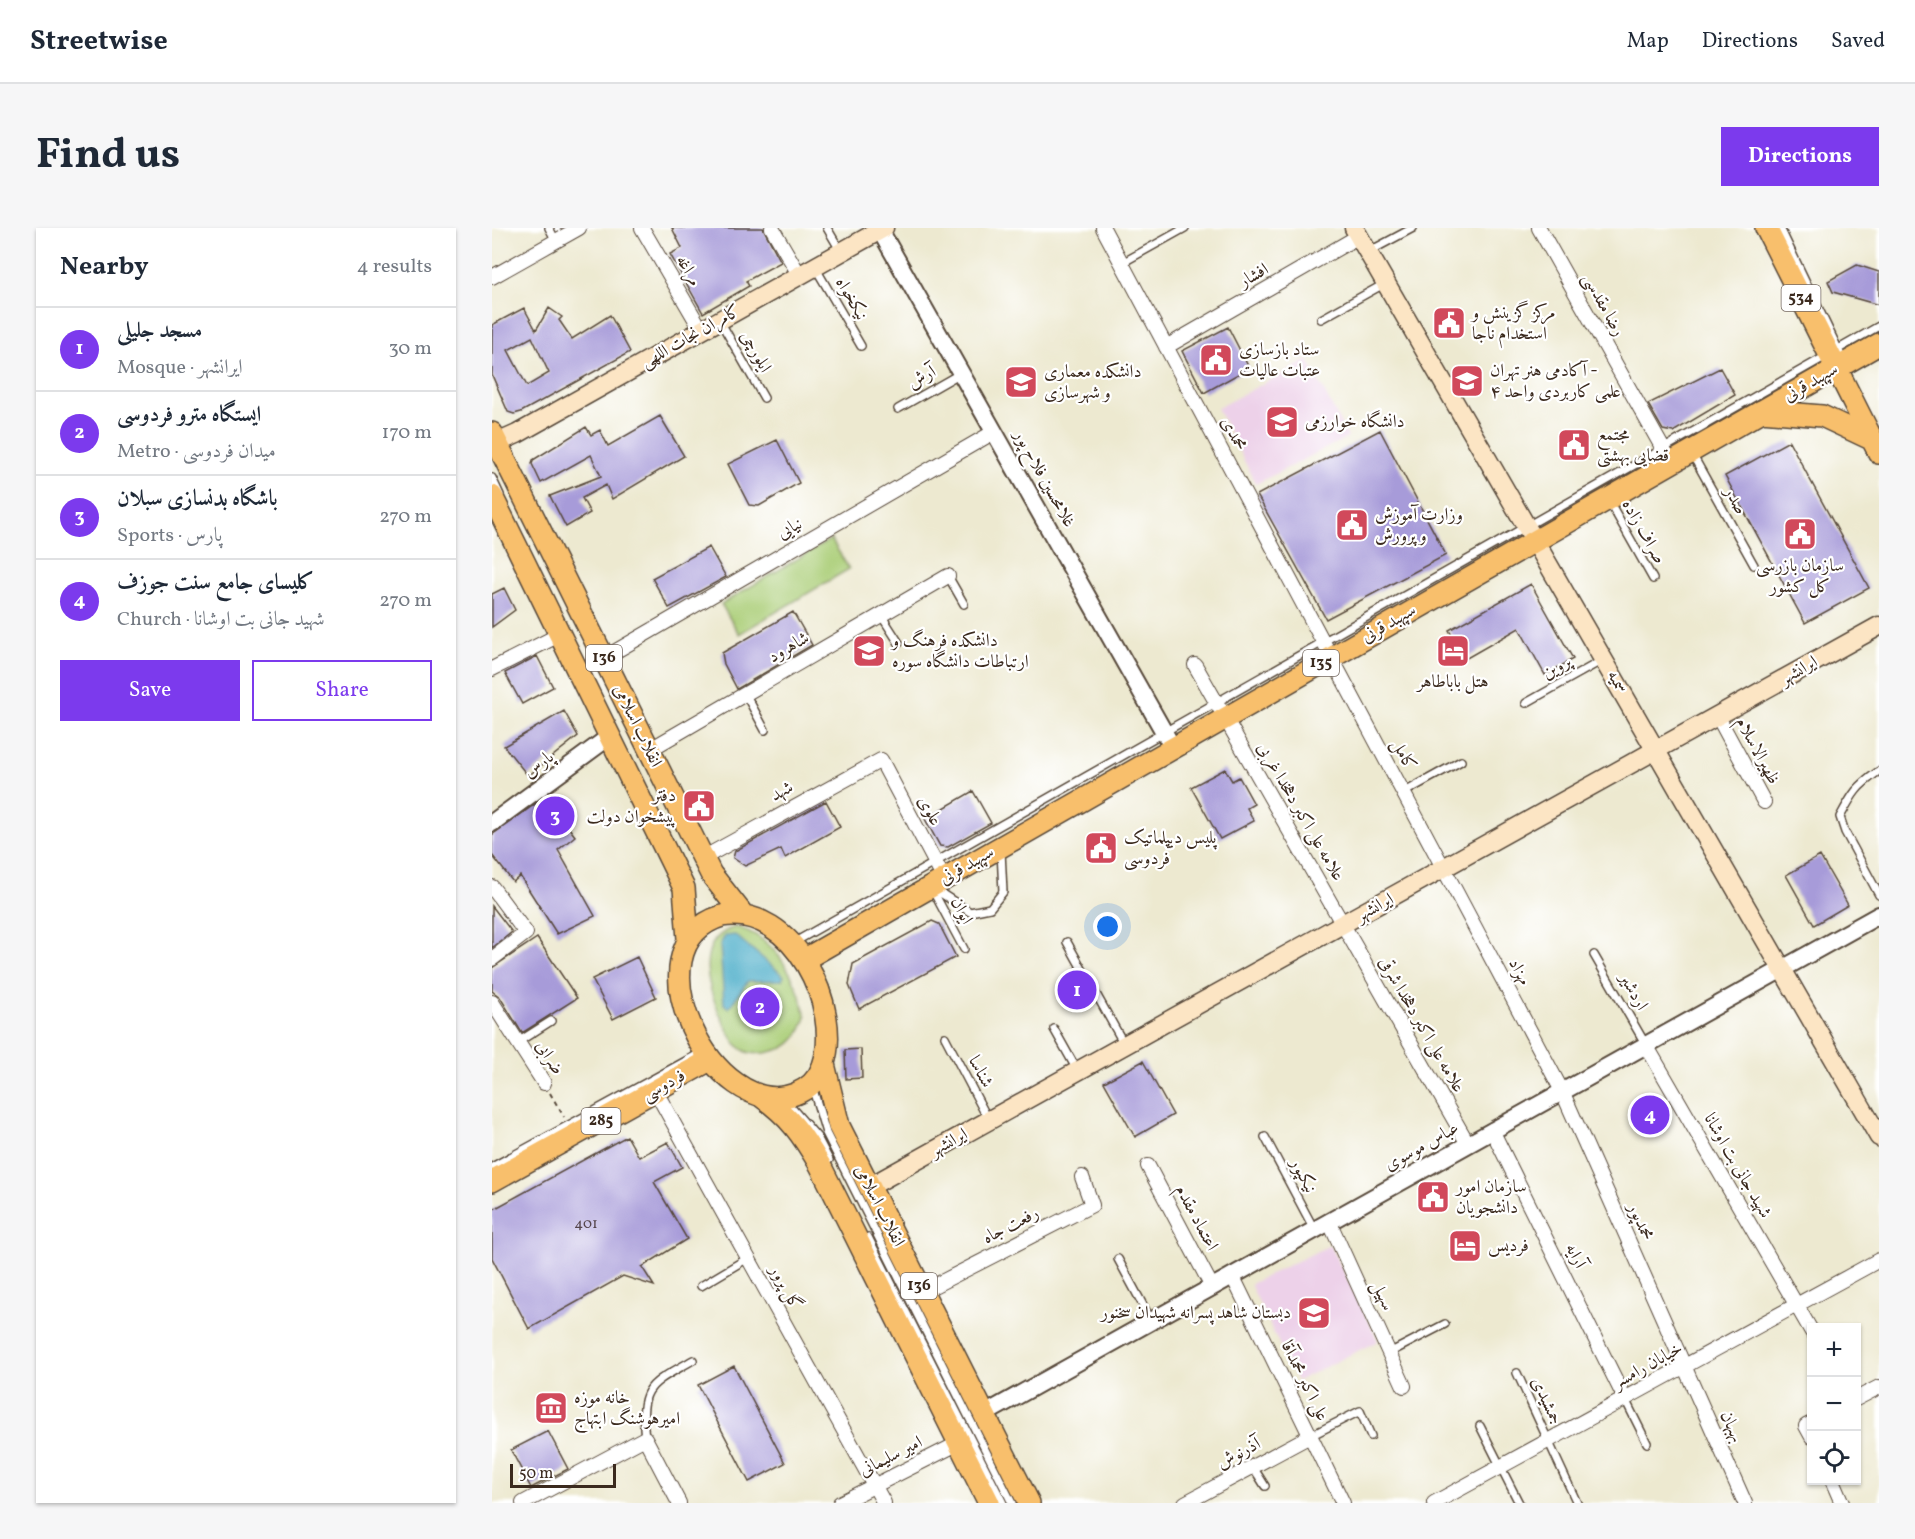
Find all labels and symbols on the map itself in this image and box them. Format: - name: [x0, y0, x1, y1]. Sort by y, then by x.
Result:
- street label: مراغه: [669, 251, 707, 291]
- street label: افشار: [1233, 257, 1274, 296]
- street label: رضا مقدسی: [1575, 269, 1631, 341]
- street label: نیکخواه: [829, 273, 873, 325]
- road number: 534: [1782, 285, 1820, 311]
- street label: کامران نجات اللهی: [637, 299, 745, 375]
- place label: مرکز گزینش و استخدام ناجا: [1470, 300, 1555, 349]
- public building icon: مرکز گزینش و استخدام ناجا: [1431, 305, 1467, 341]
- street label: ایلورچی: [733, 326, 777, 378]
- place label: ستاد بازسازی عتبات عالیات: [1239, 338, 1320, 384]
- public building icon: ستاد بازسازی عتبات عالیات: [1198, 342, 1234, 378]
- street label: سپهبد قرنی: [1779, 357, 1843, 409]
- street label: آرش: [903, 359, 943, 396]
- place label: آکادمی هنر تهران - علمی کاربردی واحد ۴: [1490, 359, 1621, 405]
- place label: دانشکده معماری و شهرسازی: [1044, 360, 1142, 406]
- school or university icon: آکادمی هنر تهران - علمی کاربردی واحد ۴: [1449, 363, 1485, 399]
- school or university icon: دانشکده معماری و شهرسازی: [1003, 364, 1039, 400]
- school or university icon: دانشگاه خوارزمی: [1264, 404, 1300, 440]
- place label: دانشگاه خوارزمی: [1305, 409, 1405, 435]
- street label: محمدی: [1214, 413, 1252, 455]
- place label: مجتمع قضایی بهشتی: [1597, 423, 1669, 469]
- street label: غلامحسین فلاح‌ پور: [1004, 424, 1081, 533]
- public building icon: مجتمع قضایی بهشتی: [1556, 427, 1592, 463]
- street label: صدر: [1716, 481, 1753, 519]
- street label: صراف زاده: [1615, 495, 1671, 569]
- place label: وزارت آموزش و پرورش: [1375, 503, 1463, 549]
- public building icon: وزارت آموزش و پرورش: [1334, 507, 1370, 543]
- street label: نیایی: [773, 512, 807, 546]
- public building icon: سازمان بازرسی کل کشور: [1782, 516, 1818, 552]
- place label: سازمان بازرسی کل کشور: [1756, 554, 1844, 600]
- street label: سپهبد قرنی: [1357, 598, 1421, 650]
- street label: شاهرود: [764, 626, 814, 670]
- place label: دانشکده فرهنگ و ارتباطات دانشگاه سوره: [890, 628, 1029, 675]
- school or university icon: دانشکده فرهنگ و ارتباطات دانشگاه سوره: [851, 633, 887, 669]
- hotel icon: هتل باباطاهر: [1435, 633, 1471, 669]
- road number: 136: [586, 645, 622, 671]
- street label: پروین: [1538, 649, 1578, 686]
- road number: 135: [1303, 650, 1339, 676]
- street label: ایرانشهر: [1774, 650, 1823, 693]
- street label: سمیه: [1600, 665, 1634, 699]
- place label: هتل باباطاهر: [1415, 670, 1489, 695]
- street label: انقلاب اسلامی: [606, 681, 668, 772]
- street label: ظهیرالاسلام: [1727, 713, 1785, 790]
- street label: کامل: [1384, 735, 1422, 775]
- street label: علامه علی اکبر دهخدا غربی: [1250, 738, 1350, 886]
- street label: پارس: [518, 744, 561, 785]
- street label: شهد: [766, 776, 798, 808]
- place label: دفتر پیشخوان دولت: [586, 784, 676, 830]
- public building icon: دفتر پیشخوان دولت: [681, 788, 717, 824]
- street label: علوی: [911, 791, 947, 831]
- pin: 3: [536, 794, 574, 838]
- place label: پلیس دیپلماتیک فردوسی: [1124, 826, 1218, 872]
- public building icon: پلیس دیپلماتیک فردوسی: [1083, 830, 1119, 866]
- street label: سپهبد قرنی: [935, 840, 999, 892]
- street label: ایرانشهر: [1350, 887, 1399, 930]
- street label: ایوان: [943, 893, 979, 929]
- your location: [1093, 912, 1122, 941]
- street label: علامه علی اکبر دهخدا شرقی: [1372, 952, 1470, 1098]
- street label: مهزاد: [1501, 954, 1537, 990]
- street label: اردشیر: [1611, 967, 1654, 1015]
- pin: 1: [1058, 968, 1096, 1012]
- pin: 2: [740, 984, 780, 1030]
- street label: ضرابی: [529, 1036, 569, 1080]
- street label: شناسا: [961, 1052, 999, 1092]
- street label: فردوسی: [638, 1064, 690, 1108]
- pin: 4: [1630, 1092, 1670, 1138]
- road number: 285: [582, 1108, 620, 1134]
- street label: شهید جانی بت اوشانا: [1697, 1109, 1777, 1223]
- street label: عباس موسوی: [1380, 1116, 1464, 1178]
- street label: ایرانشهر: [924, 1122, 973, 1165]
- street label: نیکپور: [1282, 1152, 1323, 1198]
- street label: انقلاب اسلامی: [848, 1161, 910, 1251]
- place label: سازمان امور دانشجویان: [1454, 1175, 1527, 1221]
- public building icon: سازمان امور دانشجویان: [1415, 1179, 1451, 1215]
- street label: اعتماد مقدم: [1166, 1181, 1224, 1256]
- street label: محمدپور: [1620, 1198, 1659, 1245]
- street label: رفعت جاه: [978, 1201, 1044, 1251]
- house number: 401: [574, 1214, 598, 1235]
- hotel icon: فردیس: [1447, 1228, 1483, 1264]
- place label: فردیس: [1488, 1234, 1529, 1259]
- street label: آرایه: [1558, 1239, 1593, 1275]
- street label: گل پرور: [761, 1259, 808, 1315]
- road number: 136: [901, 1273, 937, 1299]
- street label: سهیل: [1364, 1277, 1400, 1315]
- school or university icon: دبستان شاهد پسرانه شهیدان سخنور: [1296, 1295, 1332, 1331]
- place label: دبستان شاهد پسرانه شهیدان سخنور: [1099, 1301, 1291, 1326]
- street label: خیابان رامسر: [1607, 1336, 1688, 1396]
- street label: علی اکبر محمدآقا: [1274, 1337, 1334, 1425]
- street label: جمشیدی: [1524, 1373, 1568, 1429]
- place label: خانه موزه امیرهوشنگ ابتهاج: [574, 1386, 680, 1434]
- museum icon: خانه موزه امیرهوشنگ ابتهاج: [533, 1390, 569, 1426]
- street label: بهبهان: [1713, 1407, 1749, 1447]
- street label: امیر سلیمانی: [855, 1430, 927, 1484]
- street label: آذرنوش: [1213, 1431, 1267, 1476]
- scale bar: [510, 1461, 616, 1488]

